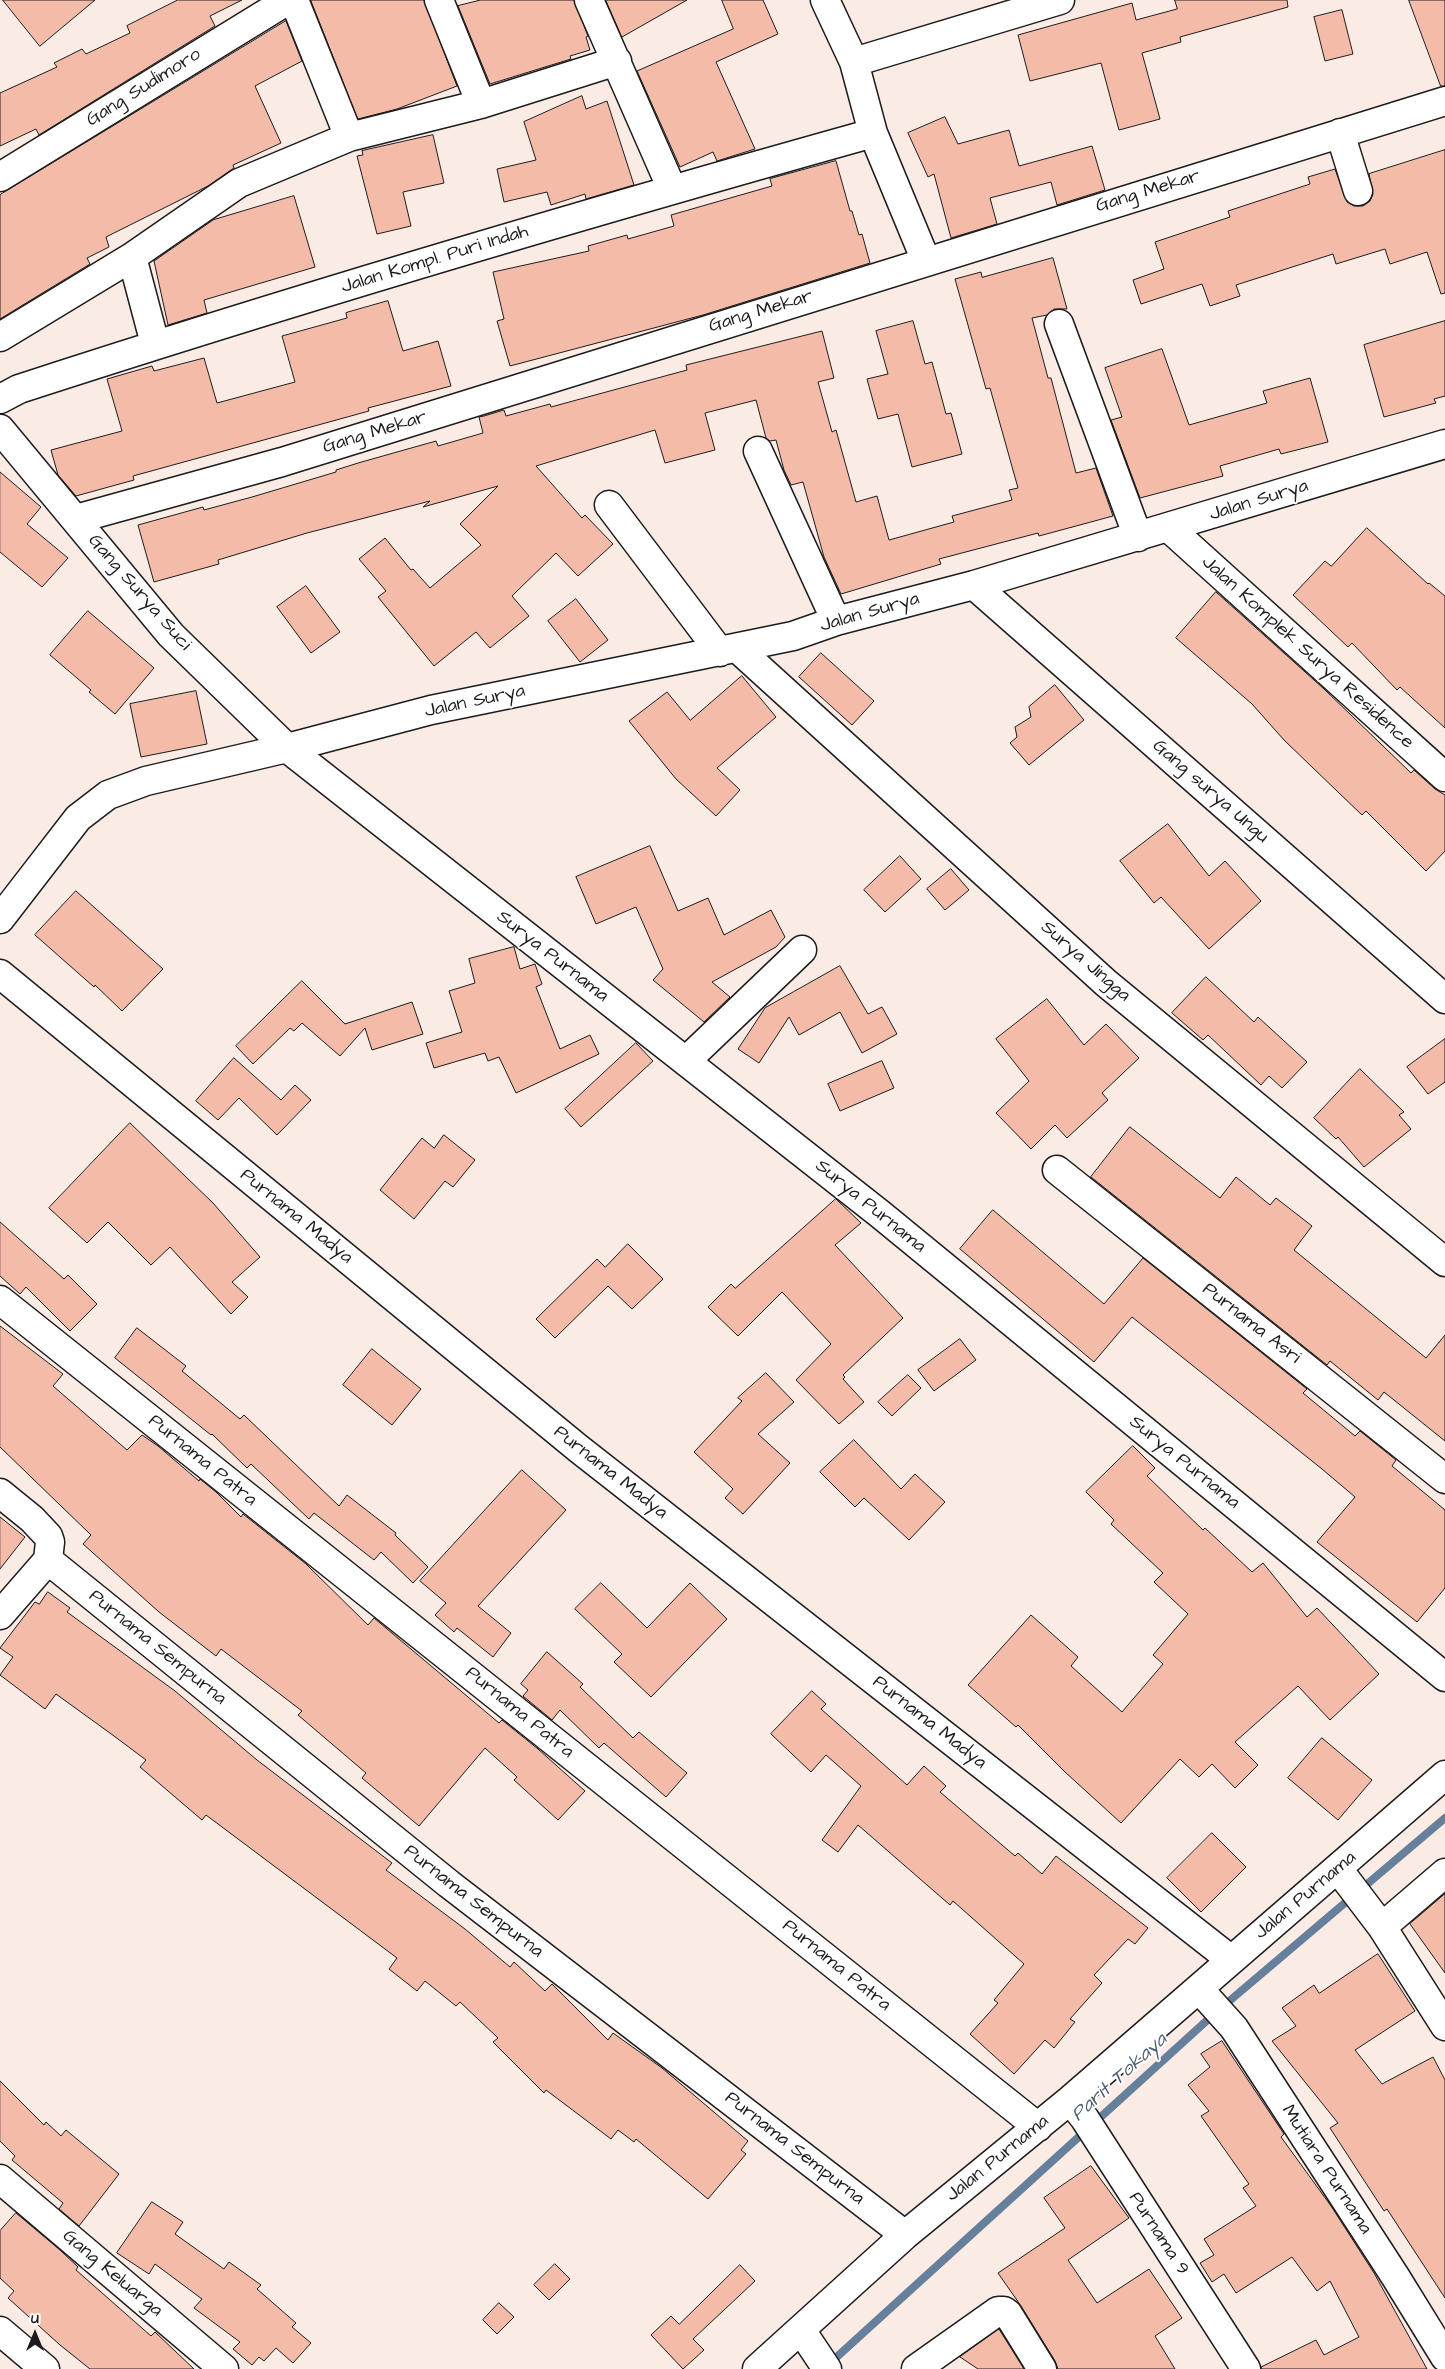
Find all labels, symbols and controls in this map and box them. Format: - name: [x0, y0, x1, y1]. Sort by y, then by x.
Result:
- street label: Gang Sudimoro: [82, 44, 206, 132]
- street label: Gang Mekar: [1093, 165, 1203, 219]
- street label: Jalan Kompl. Puri Indah: [339, 221, 531, 299]
- street label: Gang Mekar: [706, 285, 816, 339]
- street label: Gang Mekar: [320, 406, 430, 460]
- street label: Jalan Surya: [1207, 475, 1311, 527]
- street label: Gang Surya Suci: [82, 530, 196, 656]
- street label: Jalan Komplek Surya Residence: [1196, 552, 1418, 754]
- street label: Jalan Surya: [818, 588, 922, 638]
- street label: Jalan Surya: [423, 680, 527, 724]
- street label: Gang surya Ungu: [1147, 735, 1273, 849]
- street label: Surya Purnama: [491, 906, 613, 1008]
- street label: Surya Jingga: [1035, 917, 1135, 1007]
- street label: Surya Purnama: [810, 1155, 930, 1259]
- street label: Purnama Madya: [235, 1164, 357, 1270]
- street label: Purnama Asri: [1197, 1279, 1305, 1369]
- street label: Purnama Patra: [143, 1410, 261, 1512]
- street label: Surya Purnama: [1124, 1411, 1244, 1515]
- street label: Purnama Madya: [548, 1421, 672, 1525]
- street label: Purnama Sempurna: [84, 1585, 230, 1711]
- street label: Purnama Patra: [460, 1662, 578, 1764]
- street label: Purnama Madya: [867, 1671, 991, 1775]
- street label: Purnama Sempurna: [399, 1840, 547, 1964]
- street label: Jalan Purnama: [1251, 1847, 1361, 1945]
- street label: Purnama Patra: [777, 1915, 895, 2017]
- water label: Parit Tokaya: [1067, 2029, 1173, 2127]
- street label: Purnama Sempurna: [720, 2087, 868, 2211]
- street label: Mutiara Purnama: [1276, 2101, 1376, 2239]
- street label: Jalan Purnama: [942, 2111, 1054, 2207]
- street label: Purnama 9: [1123, 2188, 1193, 2280]
- street label: Gang Keluarga: [57, 2225, 167, 2323]
- north arrow: [10, 2309, 60, 2359]
- text: U: [31, 2309, 39, 2329]

